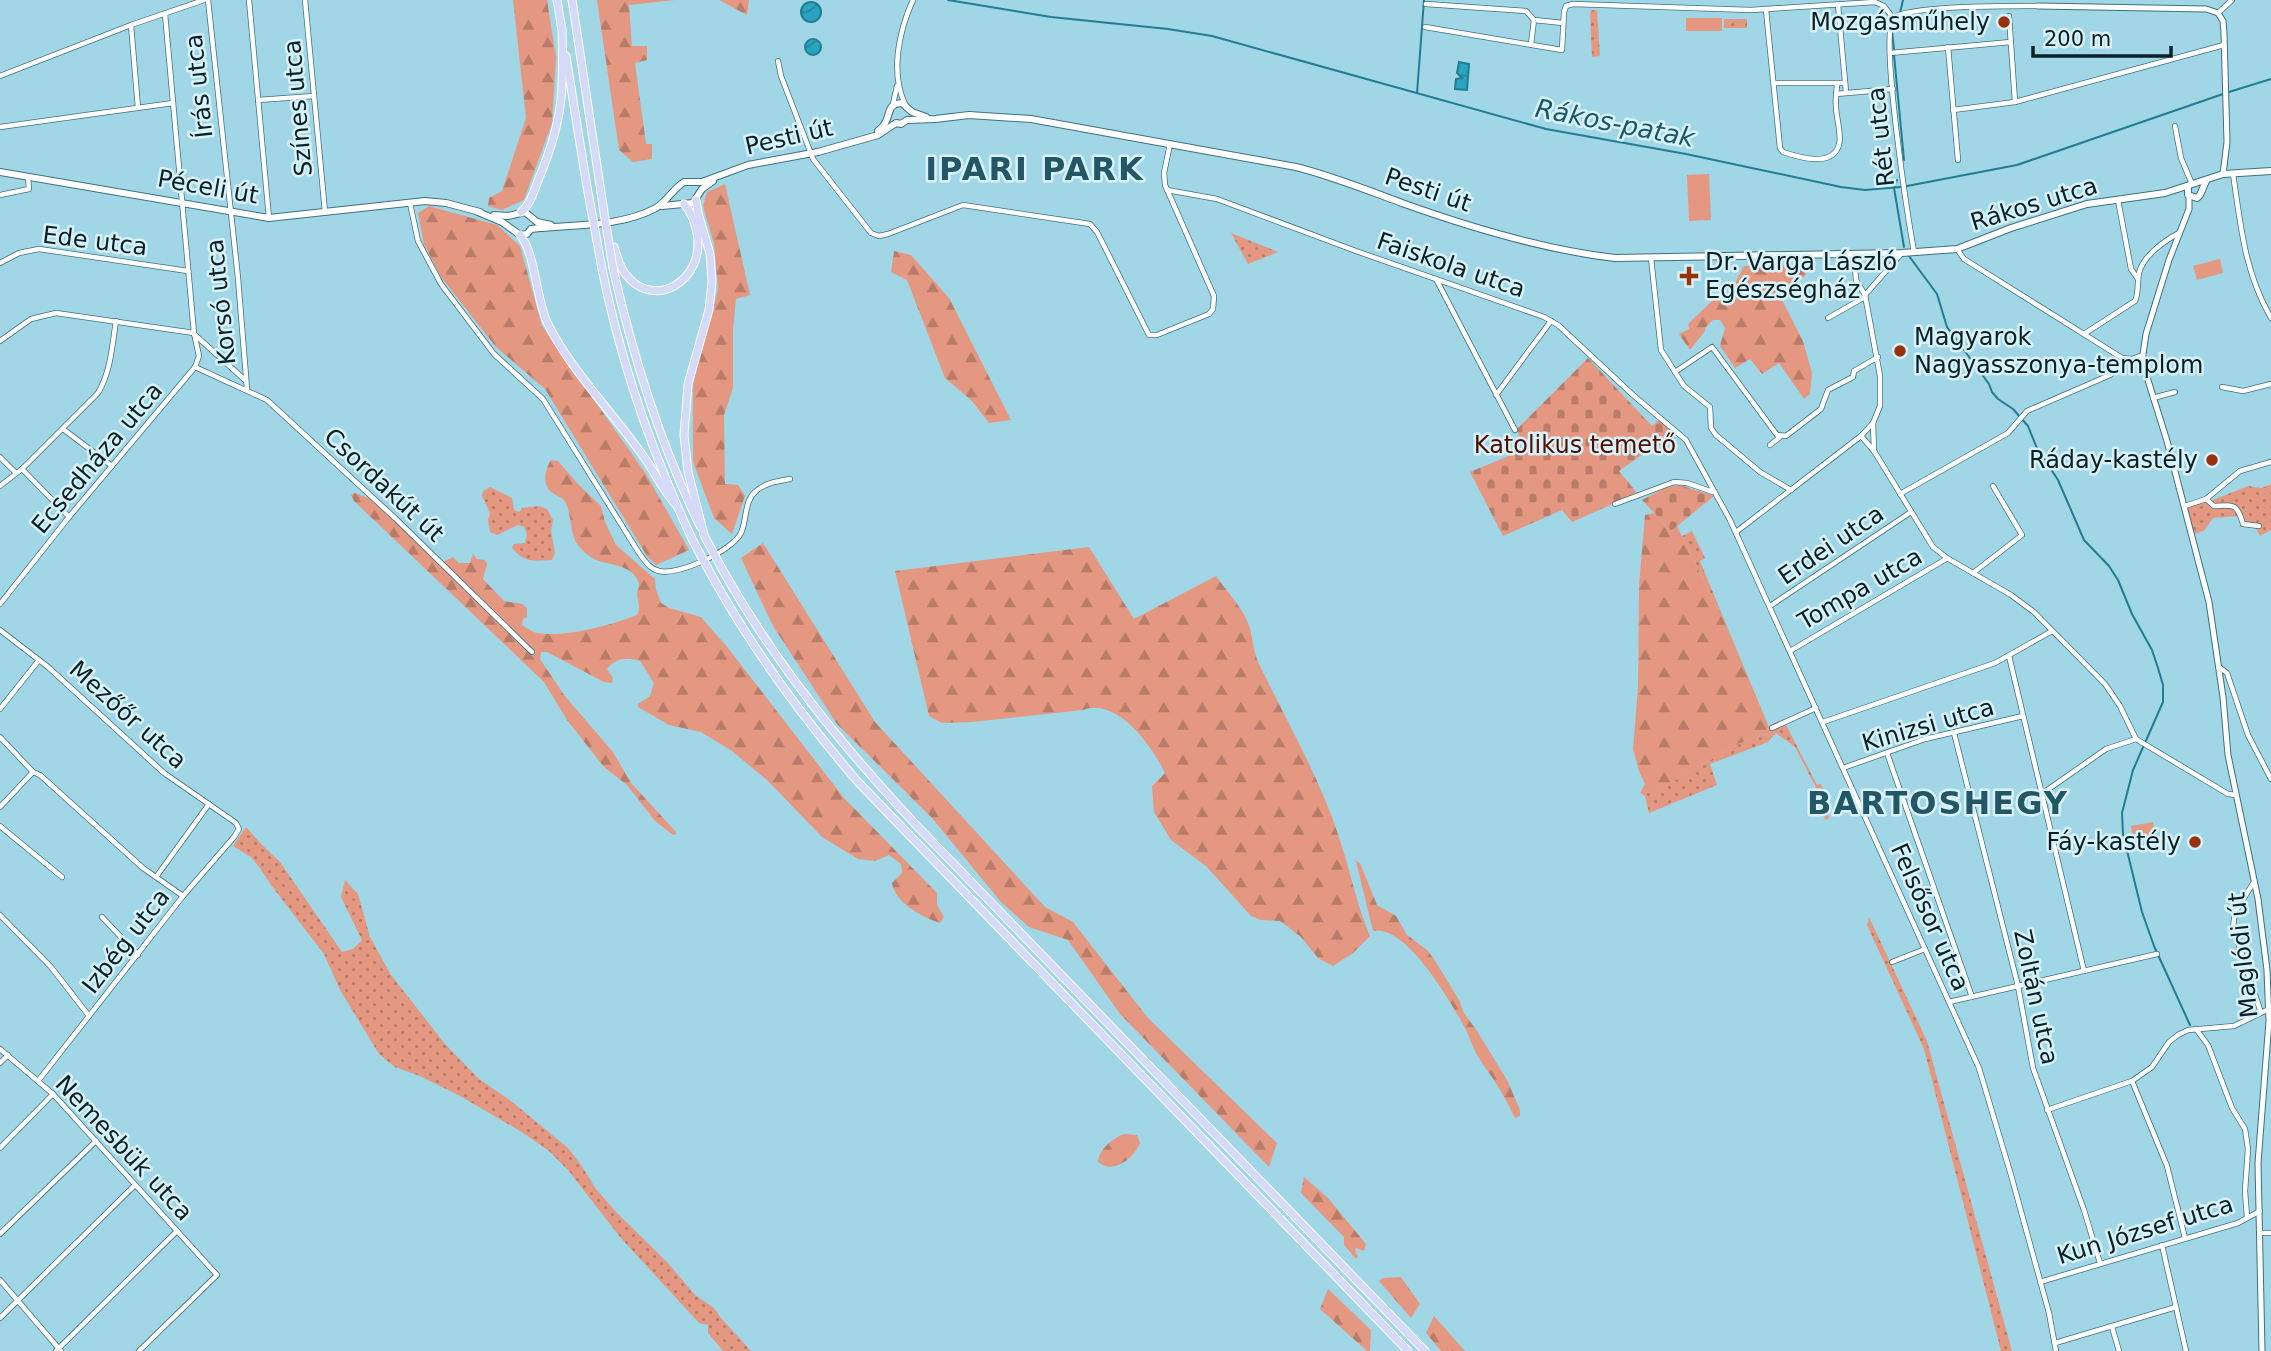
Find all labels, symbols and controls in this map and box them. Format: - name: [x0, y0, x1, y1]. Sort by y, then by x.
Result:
- place label: Mozgásműhely: [1810, 8, 1990, 36]
- marker: Mozgásműhely: [1996, 14, 2012, 30]
- scale bar: [2033, 14, 2171, 58]
- text: 200 m: [2044, 27, 2111, 51]
- street label: Írás utca: [179, 33, 218, 139]
- street label: Színes utca: [278, 38, 318, 178]
- street label: Rét utca: [1862, 86, 1900, 188]
- water label: Rákos-patak: [1533, 93, 1698, 153]
- street label: Pesti út: [742, 113, 836, 161]
- district label: IPARI PARK: [925, 150, 1145, 188]
- street label: Pesti út: [1381, 162, 1475, 218]
- street label: Péceli út: [155, 164, 261, 210]
- street label: Rákos utca: [1967, 171, 2101, 237]
- street label: Ede utca: [41, 221, 149, 261]
- street label: Faiskola utca: [1373, 227, 1529, 303]
- street label: Korsó utca: [200, 238, 242, 366]
- place label: Dr. Varga László Egészségház: [1705, 248, 1897, 304]
- marker: Dr. Varga László Egészségház: [1679, 266, 1699, 286]
- place label: Magyarok Nagyasszonya-templom: [1914, 323, 2203, 379]
- marker: Magyarok Nagyasszonya-templom: [1892, 343, 1908, 359]
- street label: Ecsedháza utca: [26, 377, 168, 539]
- street label: Csordakút út: [318, 422, 450, 548]
- park label: Katolikus temető: [1474, 431, 1676, 459]
- place label: Ráday-kastély: [2029, 446, 2198, 474]
- marker: Ráday-kastély: [2204, 452, 2220, 468]
- street label: Erdei utca: [1773, 499, 1889, 591]
- street label: Tompa utca: [1792, 542, 1927, 636]
- street label: Mezőőr utca: [64, 655, 192, 775]
- street label: Kinizsi utca: [1859, 693, 1997, 757]
- district label: BARTOSHEGY: [1807, 784, 2069, 822]
- place label: Fáy-kastély: [2047, 828, 2181, 856]
- marker: Fáy-kastély: [2187, 834, 2203, 850]
- street label: Felsősor utca: [1885, 839, 1975, 995]
- street label: Izbég utca: [76, 883, 176, 999]
- street label: Maglódi út: [2222, 891, 2264, 1019]
- street label: Zoltán utca: [2008, 927, 2064, 1067]
- street label: Nemesbük utca: [50, 1070, 198, 1226]
- street label: Kun József utca: [2053, 1190, 2237, 1270]

